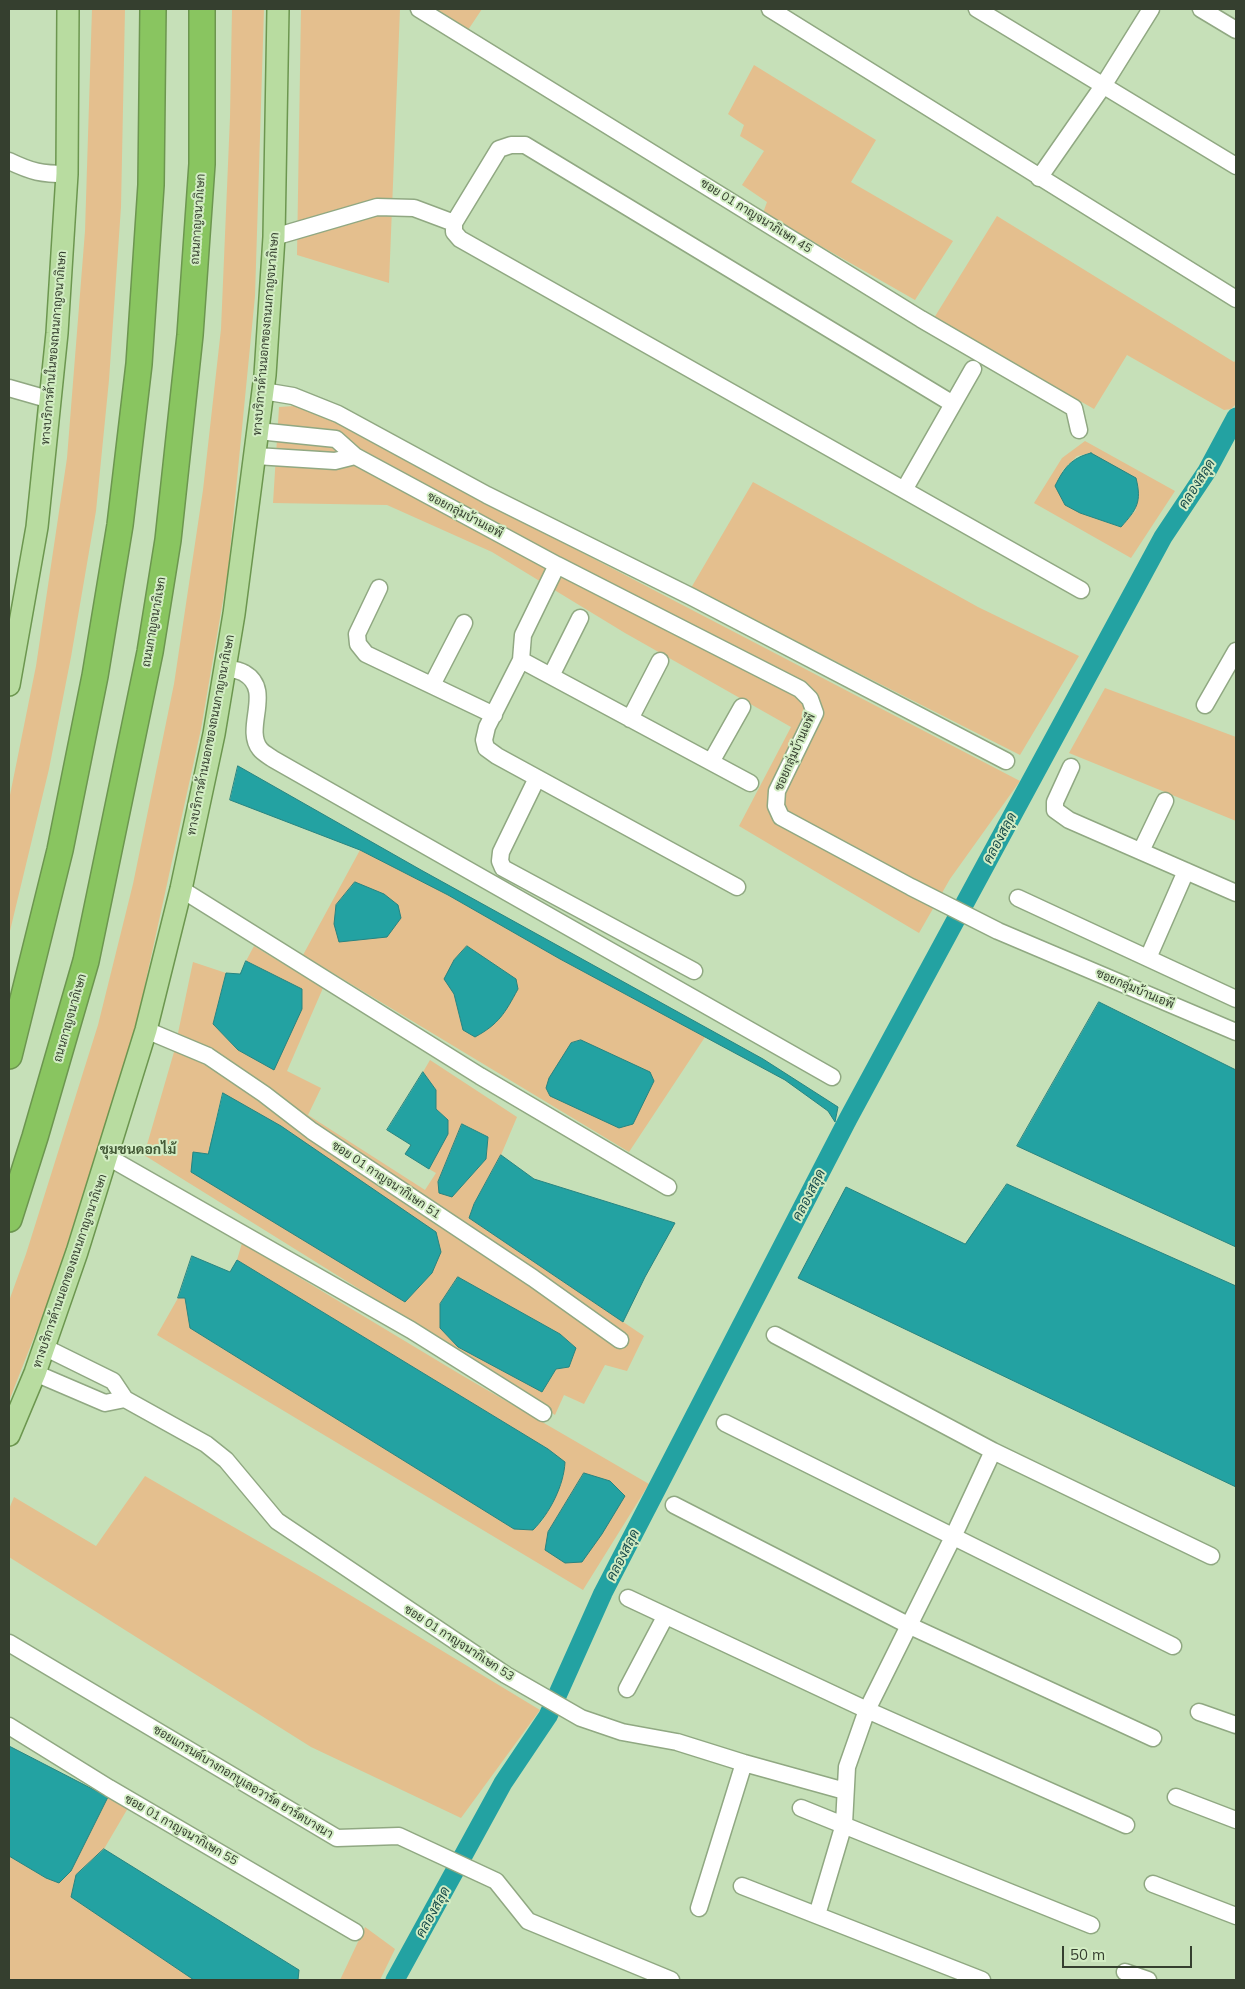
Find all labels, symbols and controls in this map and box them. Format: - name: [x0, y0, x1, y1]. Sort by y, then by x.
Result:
- street label: ถนนกาญจนาภิเษก: [188, 173, 208, 265]
- street label: ซอย 01 กาญจนาภิเษก 45: [698, 176, 814, 256]
- street label: ทางบริการด้านนอกของถนนกาญจนาภิเษก: [250, 232, 282, 436]
- street label: ทางบริการด้านในของถนนกาญจนาภิเษก: [38, 250, 70, 446]
- water label: คลองสลุด: [1175, 456, 1219, 512]
- street label: ซอยกลุ่มบ้านเอพี: [425, 489, 505, 541]
- street label: ถนนกาญจนาภิเษก: [139, 576, 169, 668]
- street label: ทางบริการด้านนอกของถนนกาญจนาภิเษก: [184, 633, 238, 837]
- street label: ซอยกลุ่มบ้านเอพี: [772, 711, 818, 793]
- water label: คลองสลุด: [980, 809, 1020, 867]
- street label: ซอยกลุ่มบ้านเอพี: [1094, 966, 1176, 1012]
- street label: ถนนกาญจนาภิเษก: [51, 972, 89, 1064]
- street label: ซอย 01 กาญจนากิเษก 51: [329, 1138, 443, 1222]
- district label: ชุมชนดอกไม้: [100, 1142, 176, 1158]
- water label: คลองสลุด: [789, 1166, 829, 1224]
- street label: ทางบริการด้านนอกของถนนกาญจนาภิเษก: [30, 1172, 110, 1370]
- water label: คลองสลุด: [603, 1526, 643, 1584]
- street label: ซอย 01 กาญจนากิเษก 53: [401, 1602, 517, 1684]
- street label: ซอยแกรนด์บางกอกบูเลอวาร์ด ยาร์ดบางนา: [151, 1722, 335, 1842]
- street label: ซอย 01 กาญจนากิเษก 55: [122, 1792, 240, 1868]
- water label: คลองสลุด: [412, 1884, 454, 1940]
- scale bar: [1065, 1936, 1195, 1968]
- text: 50 m: [1070, 1945, 1105, 1964]

